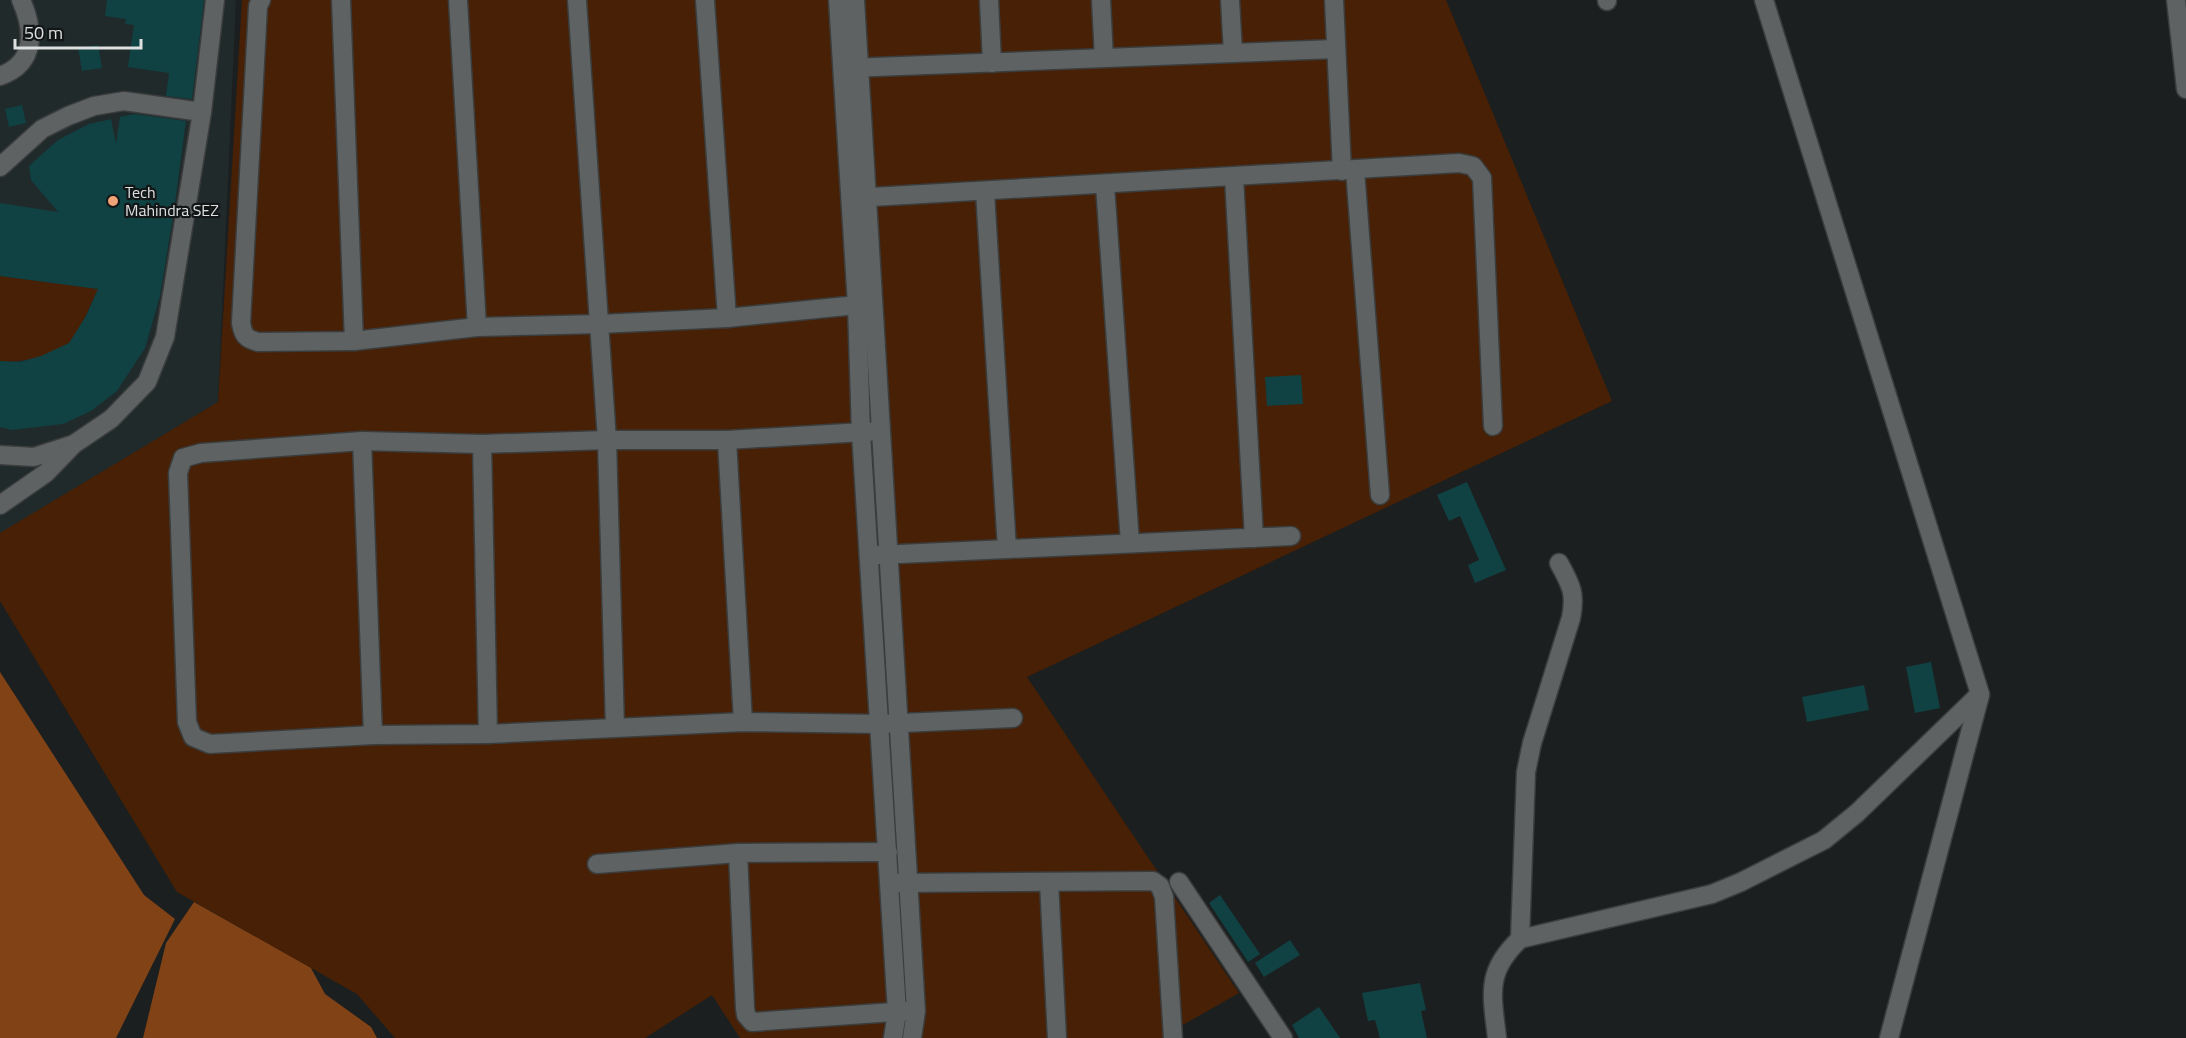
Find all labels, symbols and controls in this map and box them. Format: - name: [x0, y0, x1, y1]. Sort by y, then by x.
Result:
- scale bar: [15, 12, 141, 50]
- text: 50 m: [24, 19, 63, 46]
- place label: Tech Mahindra SEZ: [125, 180, 219, 222]
- marker: Tech Mahindra SEZ: [106, 194, 120, 208]

